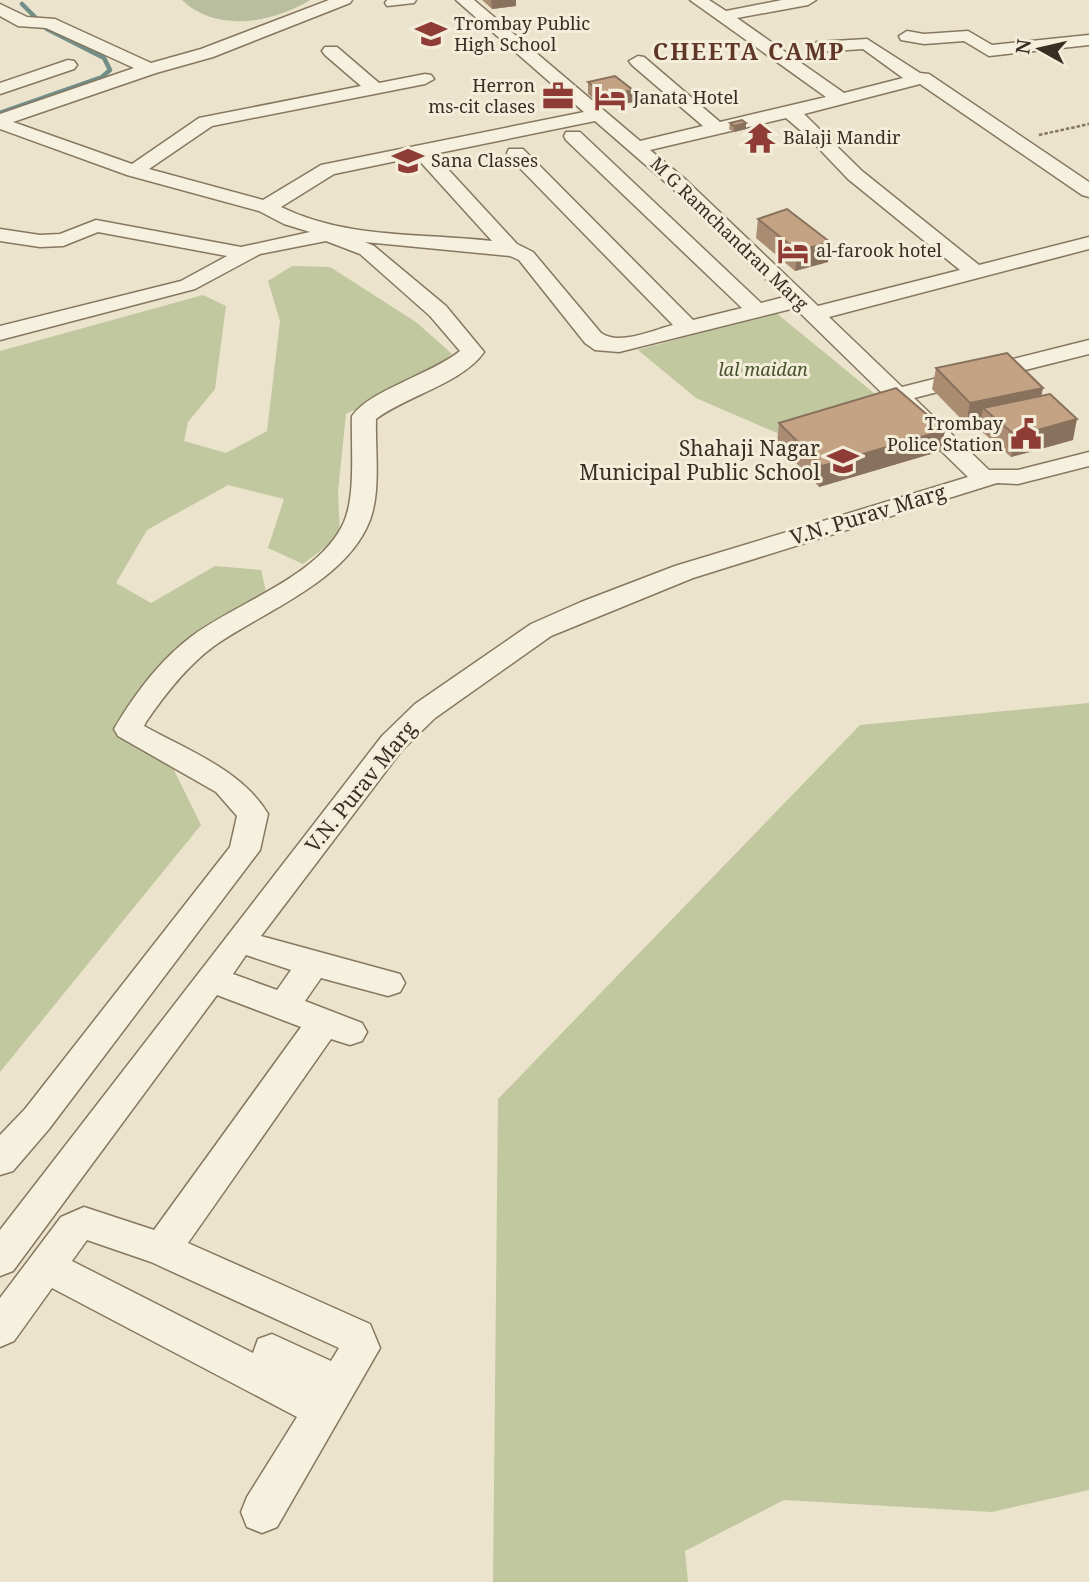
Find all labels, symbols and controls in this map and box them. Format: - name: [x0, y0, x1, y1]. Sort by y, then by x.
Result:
- place label: Trombay Public High School: [454, 11, 590, 56]
- north arrow: [1005, 14, 1075, 84]
- school or university icon: Trombay Public High School: [414, 17, 448, 51]
- district label: CHEETA CAMP: [653, 35, 845, 67]
- text: N: [1009, 37, 1037, 56]
- place label: Herron ms-cit clases: [428, 73, 535, 118]
- office icon: Herron ms-cit clases: [541, 79, 575, 113]
- hotel icon: Janata Hotel: [593, 81, 627, 115]
- place label: Janata Hotel: [632, 85, 739, 109]
- temple icon: Balaji Mandir: [743, 121, 777, 155]
- place label: Balaji Mandir: [783, 125, 901, 149]
- school or university icon: Sana Classes: [391, 144, 425, 178]
- place label: Sana Classes: [431, 148, 538, 172]
- street label: M G Ramchandran Marg: [646, 151, 814, 315]
- hotel icon: al-farook hotel: [776, 234, 810, 268]
- place label: al-farook hotel: [816, 238, 942, 262]
- park label: lal maidan: [718, 357, 808, 381]
- place label: Trombay Police Station: [887, 411, 1004, 456]
- public building icon: Trombay Police Station: [1009, 417, 1043, 451]
- place label: Shahaji Nagar Municipal Public School: [579, 434, 820, 486]
- school or university icon: Shahaji Nagar Municipal Public School: [826, 444, 860, 478]
- street label: V.N. Purav Marg: [786, 477, 950, 551]
- street label: V.N. Purav Marg: [299, 714, 422, 858]

